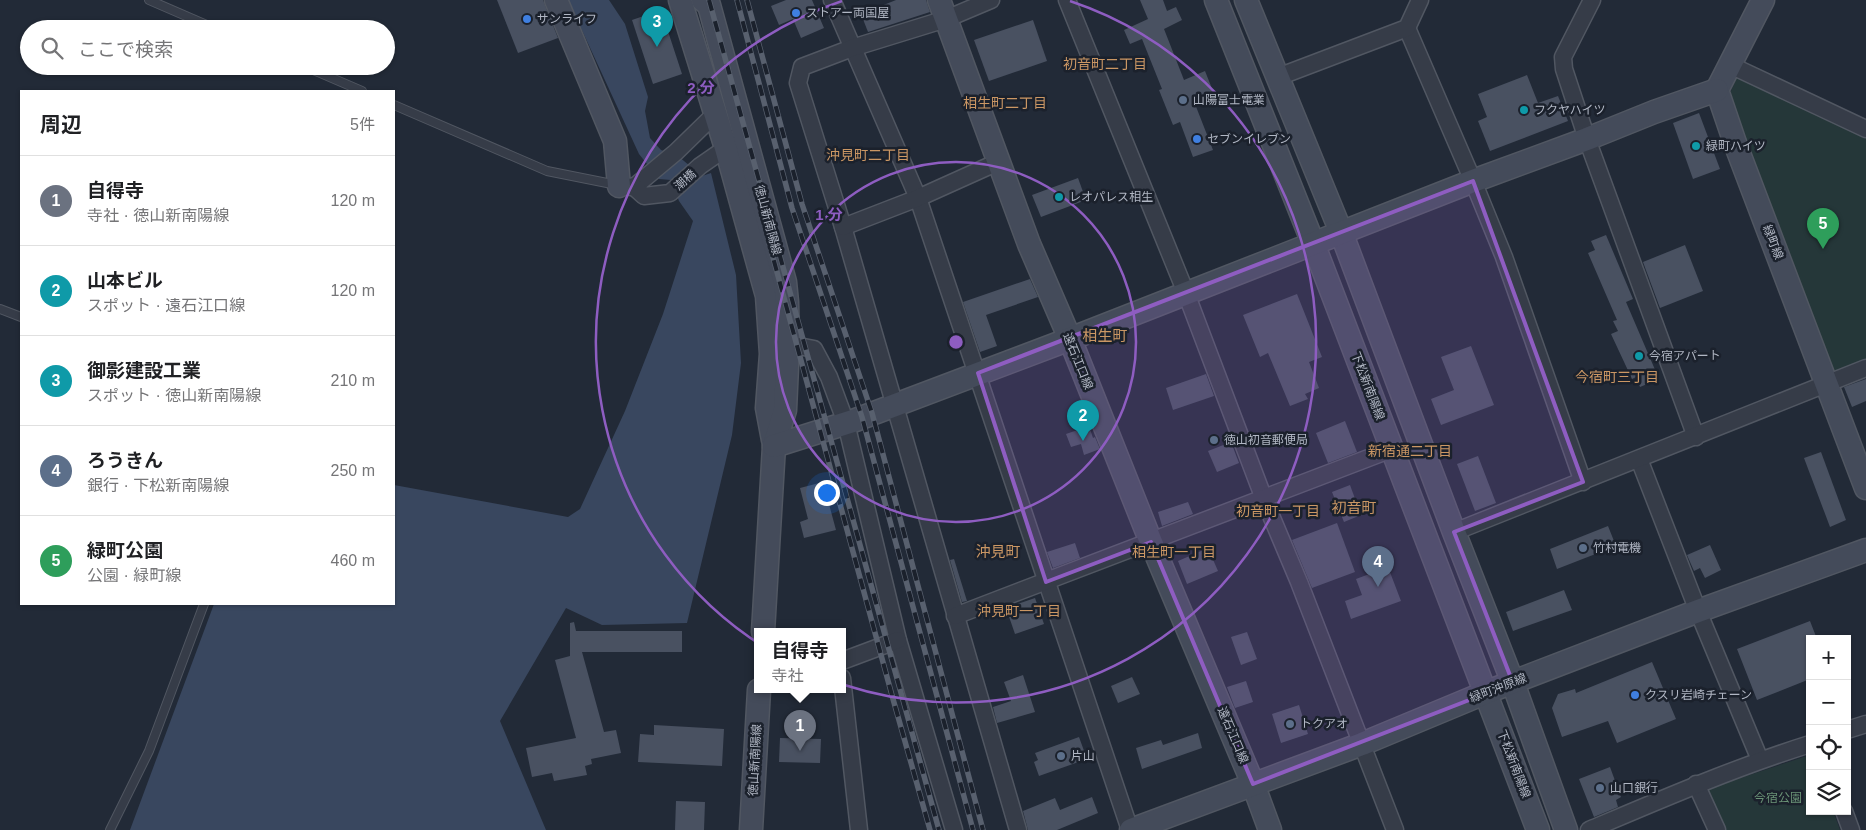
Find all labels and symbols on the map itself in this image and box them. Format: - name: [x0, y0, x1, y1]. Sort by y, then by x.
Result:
- pin: 3: [641, 6, 673, 47]
- place label: ストアー両国屋: [806, 6, 889, 20]
- marker: ストアー両国屋: [790, 7, 802, 19]
- place label: サンライフ: [537, 12, 597, 26]
- marker: サンライフ: [521, 13, 533, 25]
- district label: 初音町二丁目: [1063, 56, 1147, 72]
- text: 2 分: [687, 79, 715, 96]
- place label: 山陽富士電業: [1193, 93, 1265, 107]
- marker: 山陽富士電業: [1177, 94, 1189, 106]
- district label: 相生町二丁目: [963, 95, 1047, 111]
- place label: フクヤハイツ: [1534, 103, 1606, 117]
- marker: フクヤハイツ: [1518, 104, 1530, 116]
- place label: セブンイレブン: [1207, 132, 1291, 146]
- marker: セブンイレブン: [1191, 133, 1203, 145]
- place label: 緑町ハイツ: [1706, 139, 1766, 153]
- marker: 緑町ハイツ: [1690, 140, 1702, 152]
- district label: 沖見町二丁目: [826, 147, 910, 163]
- street label: 潮橋: [671, 167, 699, 193]
- street label: 徳山新南陽線: [752, 183, 784, 257]
- place label: レオパレス相生: [1069, 190, 1153, 204]
- marker: レオパレス相生: [1053, 191, 1065, 203]
- text: 1 分: [815, 206, 843, 223]
- pin: 5: [1807, 208, 1839, 249]
- street label: 緑町線: [1760, 223, 1786, 261]
- district label: 相生町: [1082, 327, 1128, 344]
- street label: 遠石江口線: [1060, 331, 1096, 391]
- centre of rings: [947, 333, 965, 351]
- place label: 今宿アパート: [1649, 349, 1721, 363]
- street label: 下松新南陽線: [1349, 350, 1387, 422]
- marker: 今宿アパート: [1633, 350, 1645, 362]
- district label: 今宿町三丁目: [1575, 369, 1659, 385]
- pin: 2: [1067, 400, 1099, 441]
- place label: 徳山初音郵便局: [1224, 433, 1308, 447]
- marker: 徳山初音郵便局: [1208, 434, 1220, 446]
- district label: 新宿通二丁目: [1368, 443, 1452, 459]
- your location: [814, 480, 840, 506]
- district label: 初音町: [1331, 499, 1377, 516]
- district label: 初音町一丁目: [1236, 503, 1320, 519]
- place label: 竹村電機: [1593, 541, 1641, 555]
- marker: 竹村電機: [1577, 542, 1589, 554]
- district label: 沖見町: [975, 543, 1021, 560]
- district label: 相生町一丁目: [1132, 544, 1216, 560]
- pin: 4: [1362, 546, 1394, 587]
- district label: 沖見町一丁目: [977, 603, 1061, 619]
- street label: 緑町沖原線: [1467, 671, 1529, 705]
- place label: クスリ岩崎チェーン: [1645, 688, 1752, 702]
- marker: クスリ岩崎チェーン: [1629, 689, 1641, 701]
- street label: 遠石江口線: [1215, 705, 1251, 765]
- pin: 1: [784, 710, 816, 751]
- place label: トクアオ: [1300, 717, 1348, 731]
- marker: トクアオ: [1284, 718, 1296, 730]
- street label: 徳山新南陽線: [746, 724, 764, 796]
- street label: 下松新南陽線: [1495, 728, 1533, 800]
- place label: 片山: [1071, 749, 1095, 763]
- marker: 片山: [1055, 750, 1067, 762]
- place label: 山口銀行: [1610, 781, 1658, 795]
- marker: 山口銀行: [1594, 782, 1606, 794]
- park label: 今宿公園: [1754, 791, 1802, 805]

